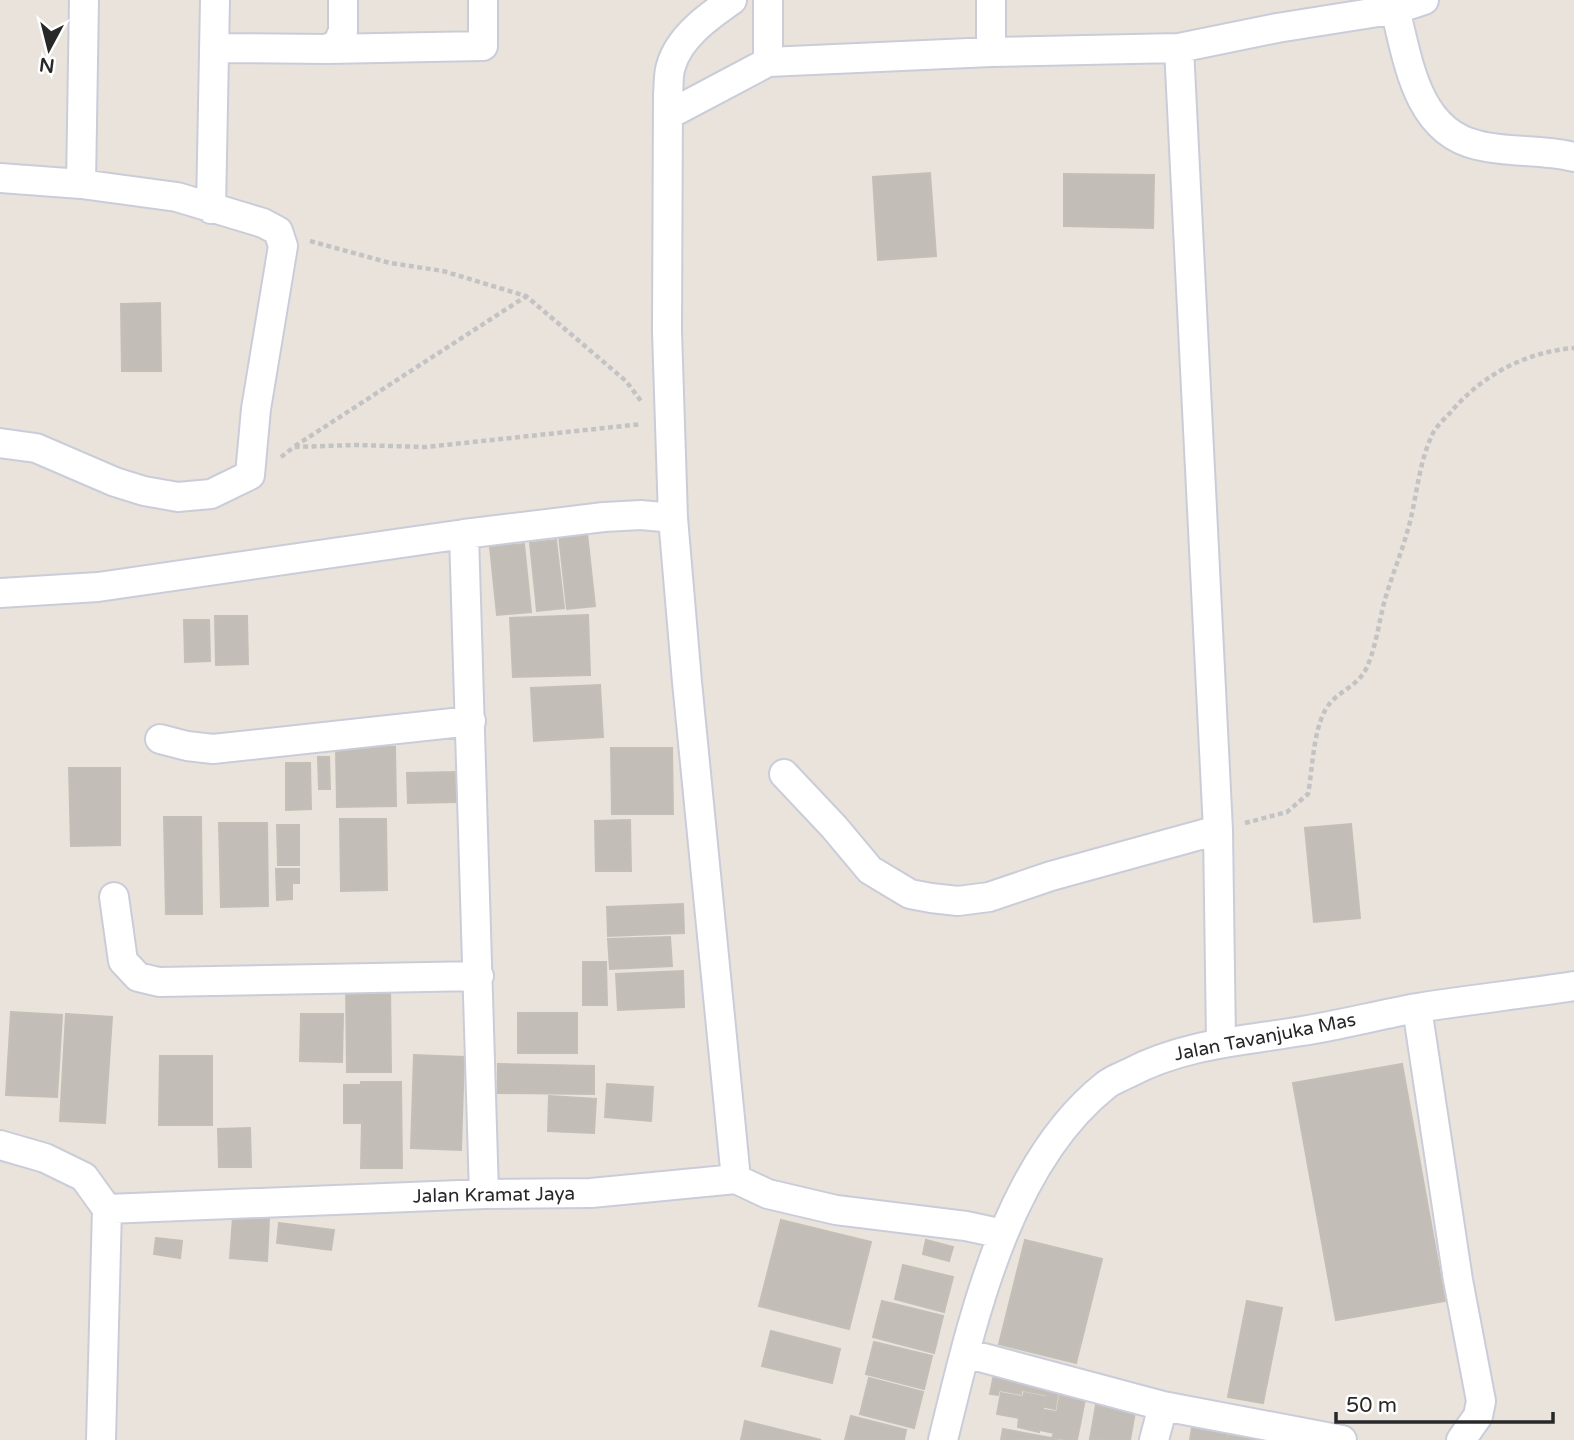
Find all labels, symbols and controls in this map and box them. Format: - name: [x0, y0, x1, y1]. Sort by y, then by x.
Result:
- north arrow: [14, 14, 84, 84]
- text: N: [38, 53, 56, 77]
- street label: Jalan Tavanjuka Mas: [1172, 1009, 1358, 1065]
- street label: Jalan Kramat Jaya: [413, 1183, 575, 1207]
- scale bar: [1336, 1380, 1553, 1424]
- text: 50 m: [1346, 1393, 1397, 1418]

